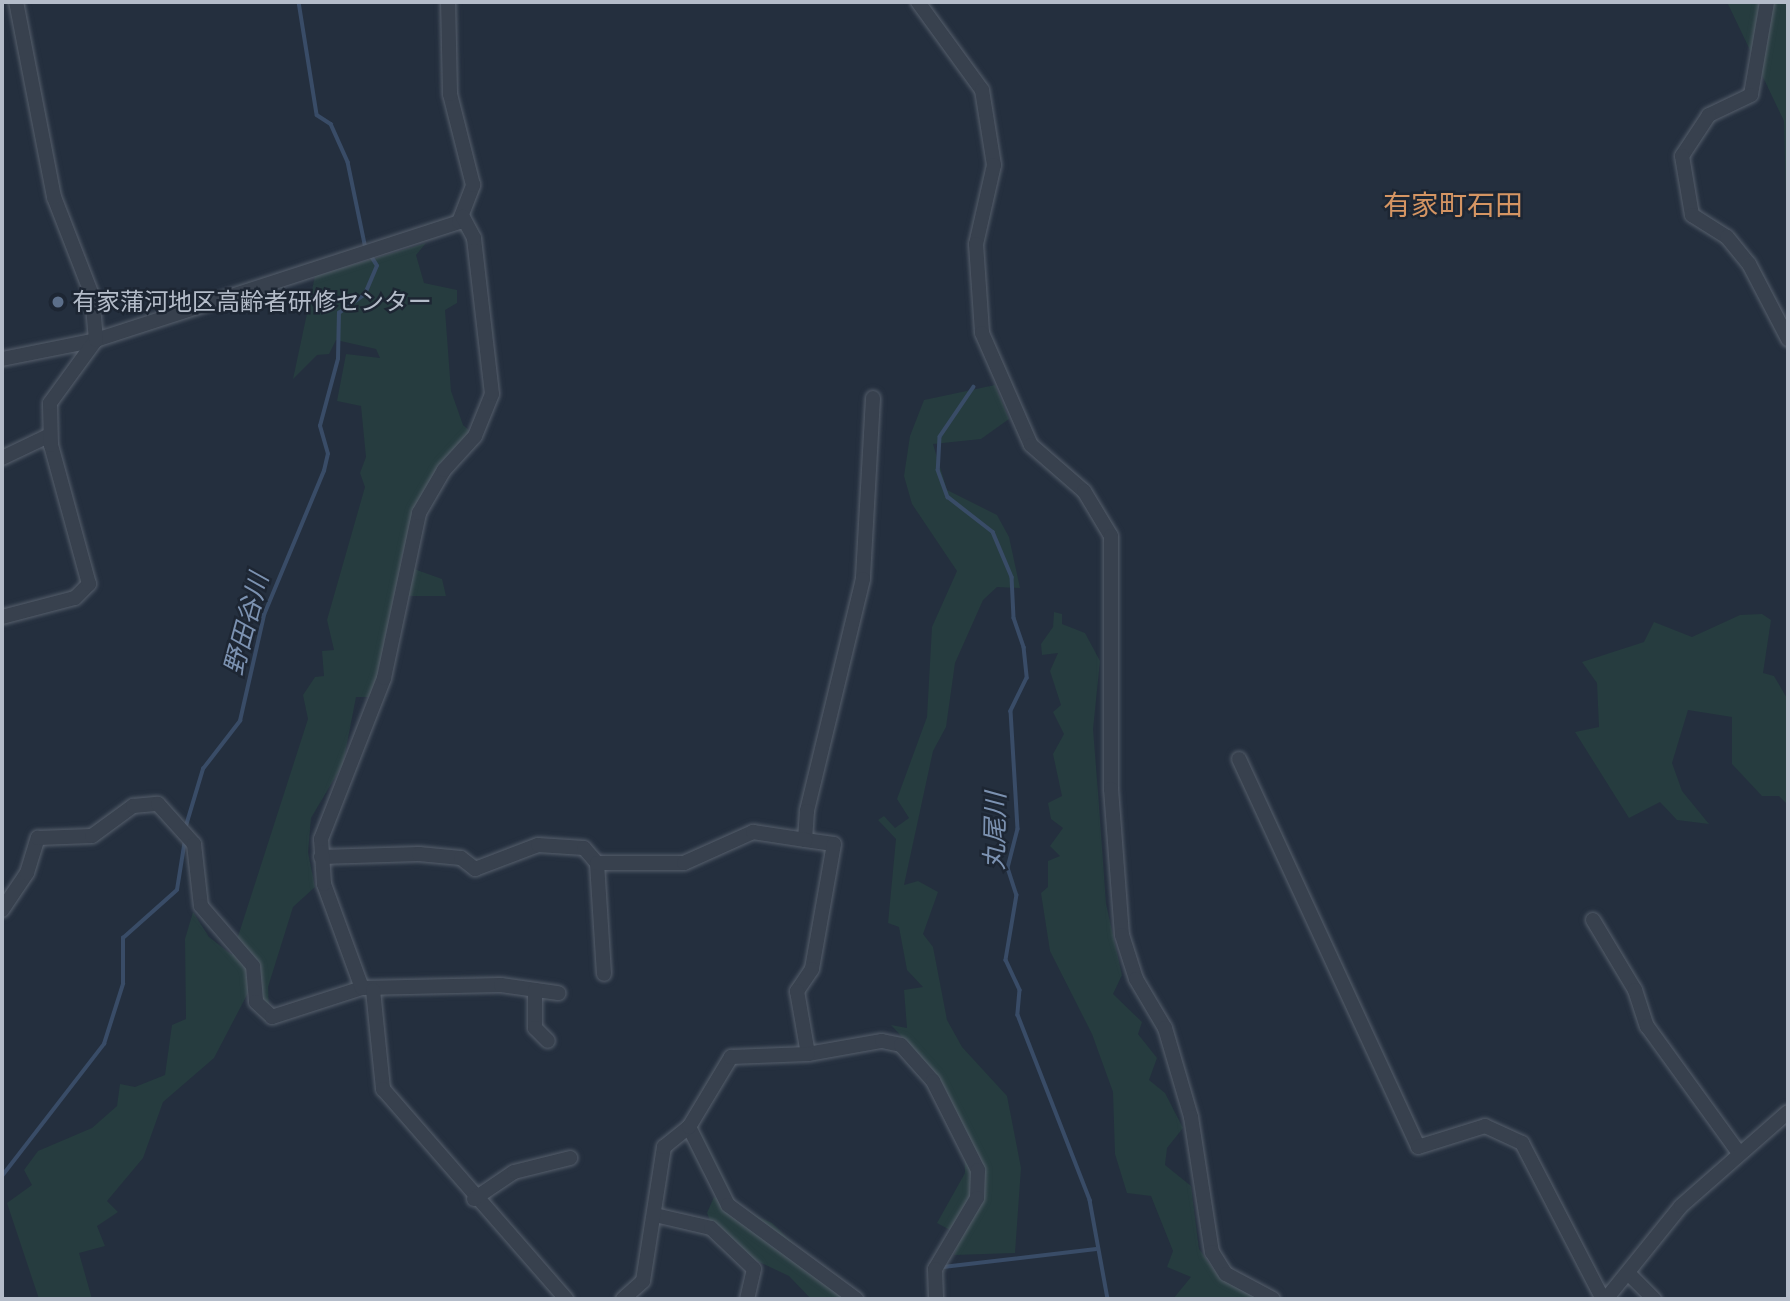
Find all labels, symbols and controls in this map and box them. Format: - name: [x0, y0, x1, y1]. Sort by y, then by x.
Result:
- district label: 有家町石田: [1383, 188, 1523, 222]
- place label: 有家蒲河地区高齢者研修センター: [72, 288, 432, 316]
- marker: 有家蒲河地区高齢者研修センター: [50, 294, 66, 310]
- water label: 野田谷川: [217, 570, 275, 678]
- water label: 丸尾川: [979, 792, 1011, 870]

